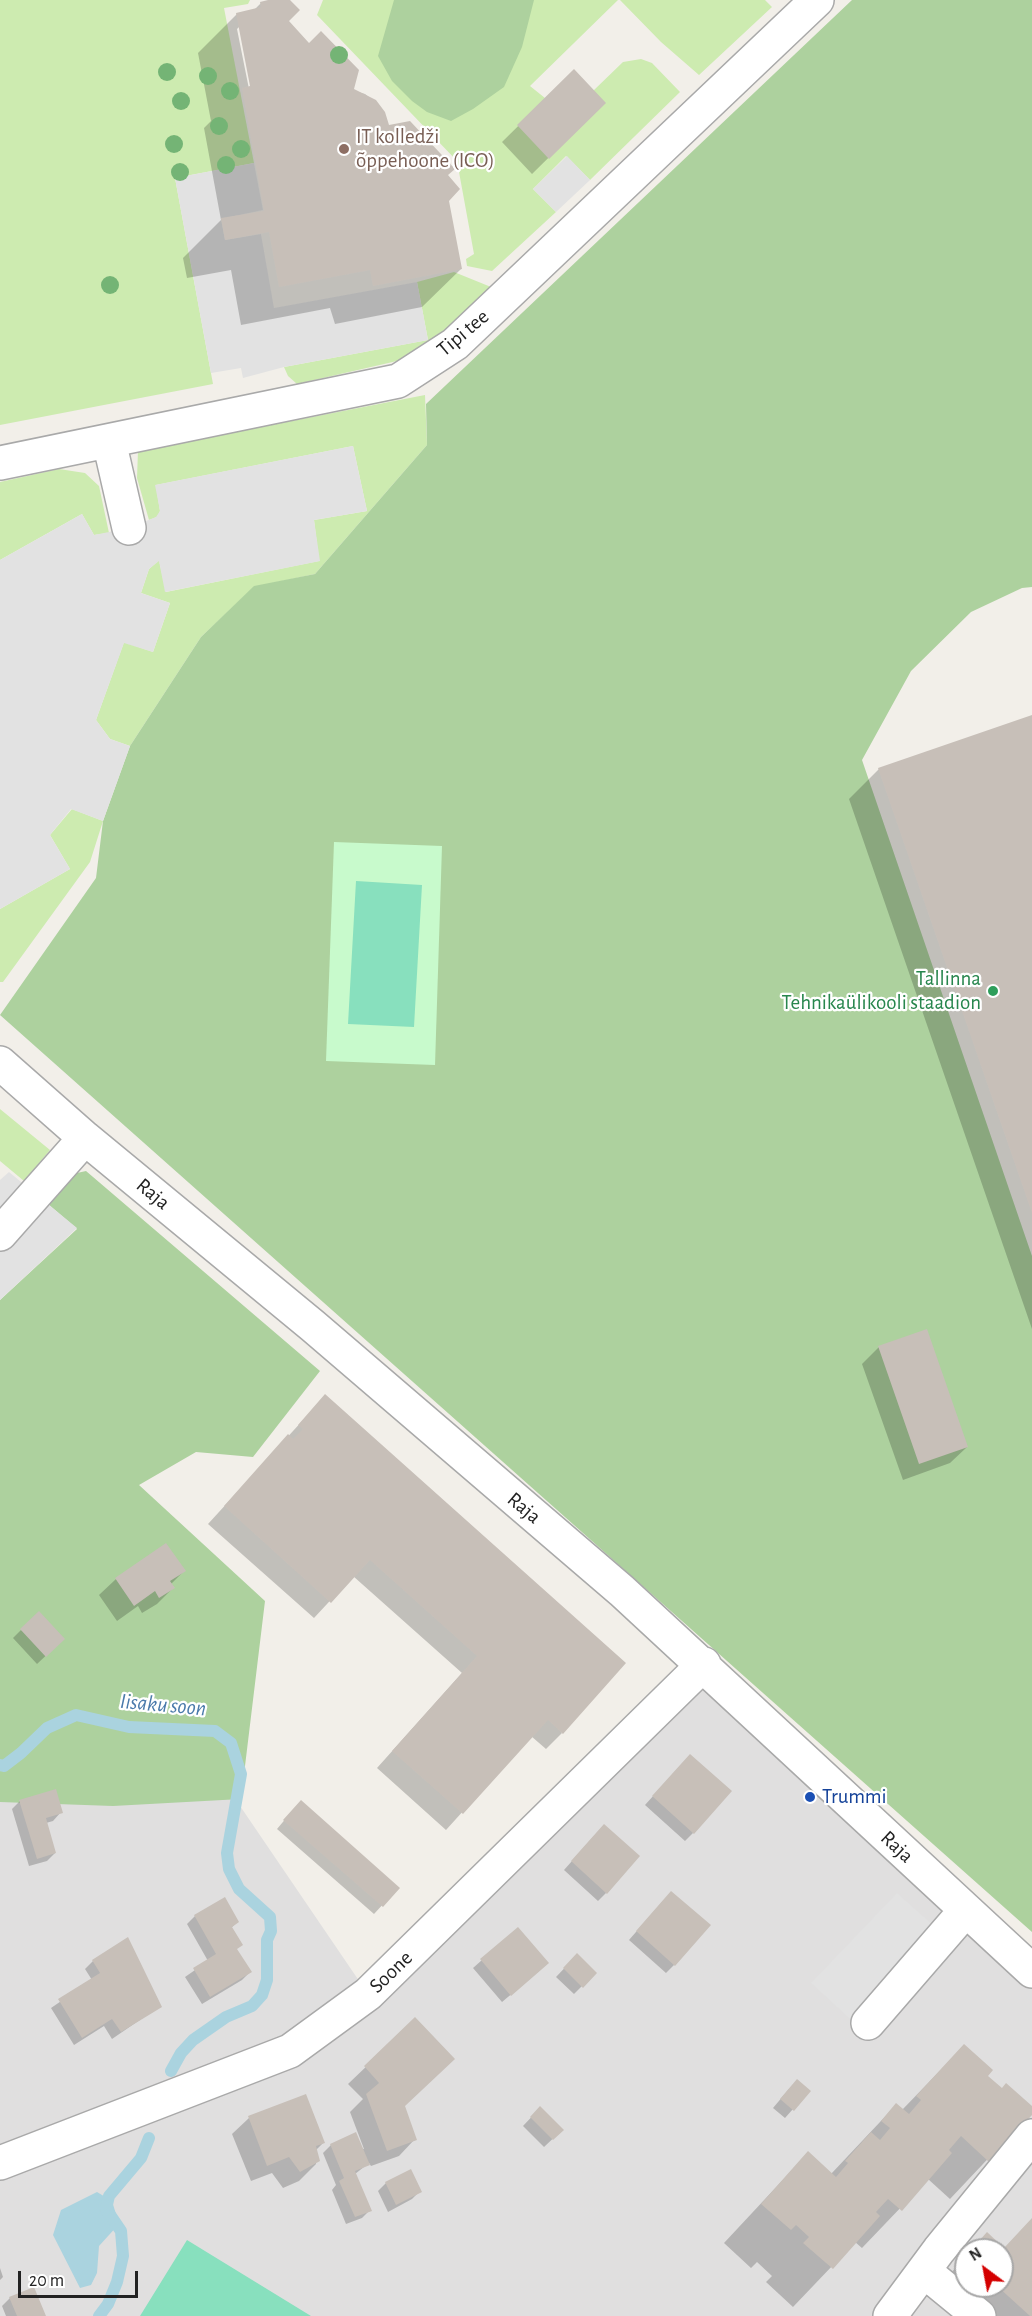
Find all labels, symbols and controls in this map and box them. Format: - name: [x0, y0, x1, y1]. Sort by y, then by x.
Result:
- place label: IT kolledži õppehoone (ICO): [356, 124, 495, 174]
- marker: IT kolledži õppehoone (ICO): [337, 142, 351, 156]
- street label: Tipi tee: [432, 304, 494, 362]
- place label: Tallinna Tehnikaülikooli staadion: [782, 966, 981, 1016]
- marker: Tallinna Tehnikaülikooli staadion: [986, 984, 1000, 998]
- street label: Raja: [131, 1173, 175, 1215]
- street label: Raja: [502, 1487, 546, 1529]
- water label: Iisaku soon: [119, 1688, 207, 1722]
- place label: Trummi: [822, 1784, 887, 1810]
- marker: Trummi: [803, 1790, 817, 1804]
- street label: Raja: [875, 1825, 919, 1869]
- street label: Soone: [364, 1945, 418, 1999]
- north arrow: [954, 2238, 1014, 2298]
- text: N: [967, 2245, 984, 2264]
- scale bar: [21, 2259, 141, 2297]
- text: 20 m: [29, 2272, 64, 2290]

